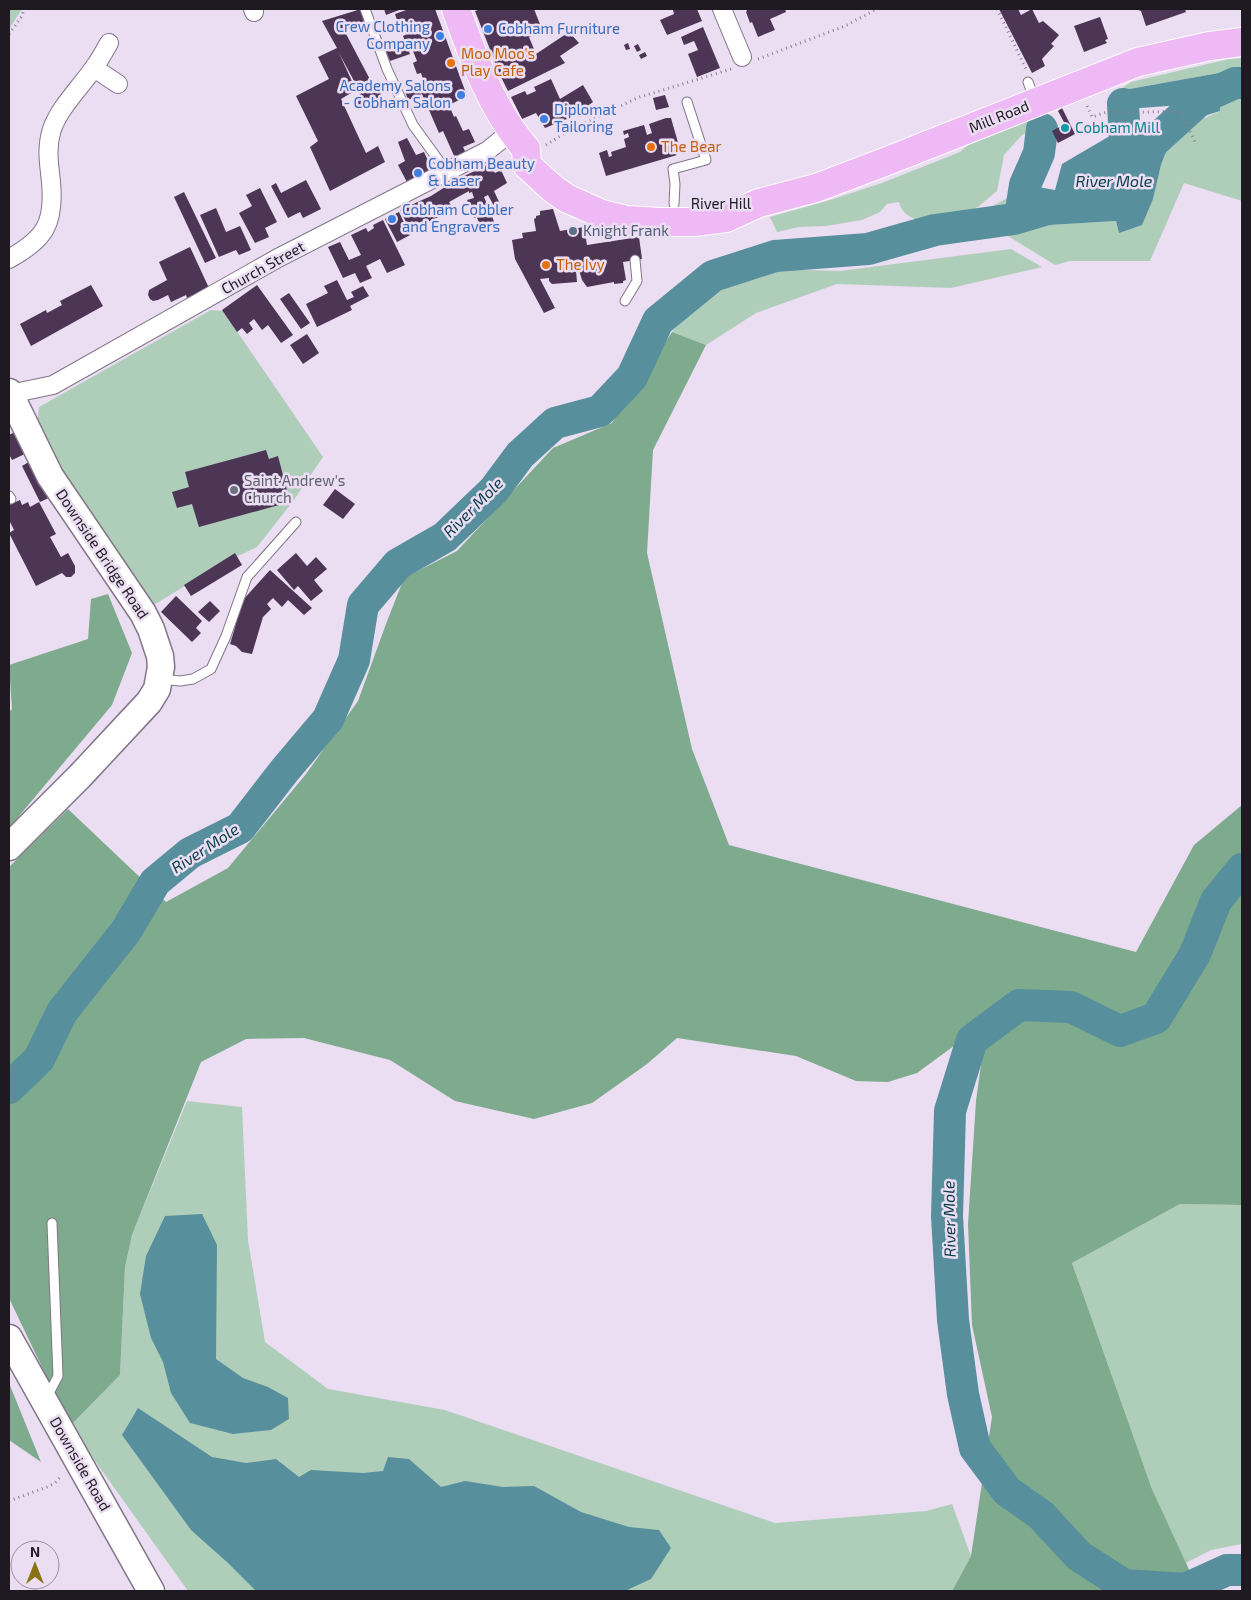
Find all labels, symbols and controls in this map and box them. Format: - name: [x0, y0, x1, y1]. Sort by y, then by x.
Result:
- place label: Crew Clothing Company: [335, 17, 431, 52]
- place label: Cobham Furniture: [498, 19, 620, 37]
- marker: Cobham Furniture: [482, 23, 494, 35]
- marker: Crew Clothing Company: [434, 30, 446, 42]
- place label: Moo Moo's Play Cafe: [461, 44, 535, 79]
- marker: Moo Moo's Play Cafe: [445, 57, 457, 69]
- place label: Academy Salons - Cobham Salon: [339, 76, 451, 111]
- marker: Academy Salons - Cobham Salon: [455, 89, 467, 101]
- street label: Mill Road: [966, 96, 1031, 136]
- place label: Diplomat Tailoring: [554, 100, 617, 135]
- marker: Diplomat Tailoring: [538, 113, 550, 125]
- place label: Cobham Mill: [1075, 118, 1160, 136]
- marker: Cobham Mill: [1059, 122, 1071, 134]
- place label: The Bear: [661, 137, 721, 155]
- marker: The Bear: [645, 141, 657, 153]
- place label: Cobham Beauty & Laser: [428, 154, 535, 189]
- marker: Cobham Beauty & Laser: [412, 167, 424, 179]
- water label: River Mole: [1076, 171, 1153, 190]
- street label: River Hill: [691, 194, 752, 212]
- place label: Cobham Cobbler and Engravers: [402, 200, 514, 235]
- marker: Cobham Cobbler and Engravers: [386, 213, 398, 225]
- place label: Knight Frank: [583, 221, 669, 239]
- marker: Knight Frank: [567, 225, 579, 237]
- street label: Church Street: [218, 237, 308, 297]
- place label: The Ivy: [556, 255, 605, 273]
- marker: The Ivy: [540, 259, 552, 271]
- place label: Saint Andrew's Church: [244, 471, 345, 506]
- water label: River Mole: [439, 472, 507, 541]
- marker: Saint Andrew's Church: [228, 484, 240, 496]
- street label: Downside Bridge Road: [53, 485, 153, 622]
- water label: River Mole: [167, 818, 242, 876]
- water label: River Mole: [938, 1180, 959, 1258]
- street label: Downside Road: [47, 1413, 115, 1514]
- north arrow: [10, 1540, 60, 1590]
- text: N: [30, 1543, 40, 1560]

